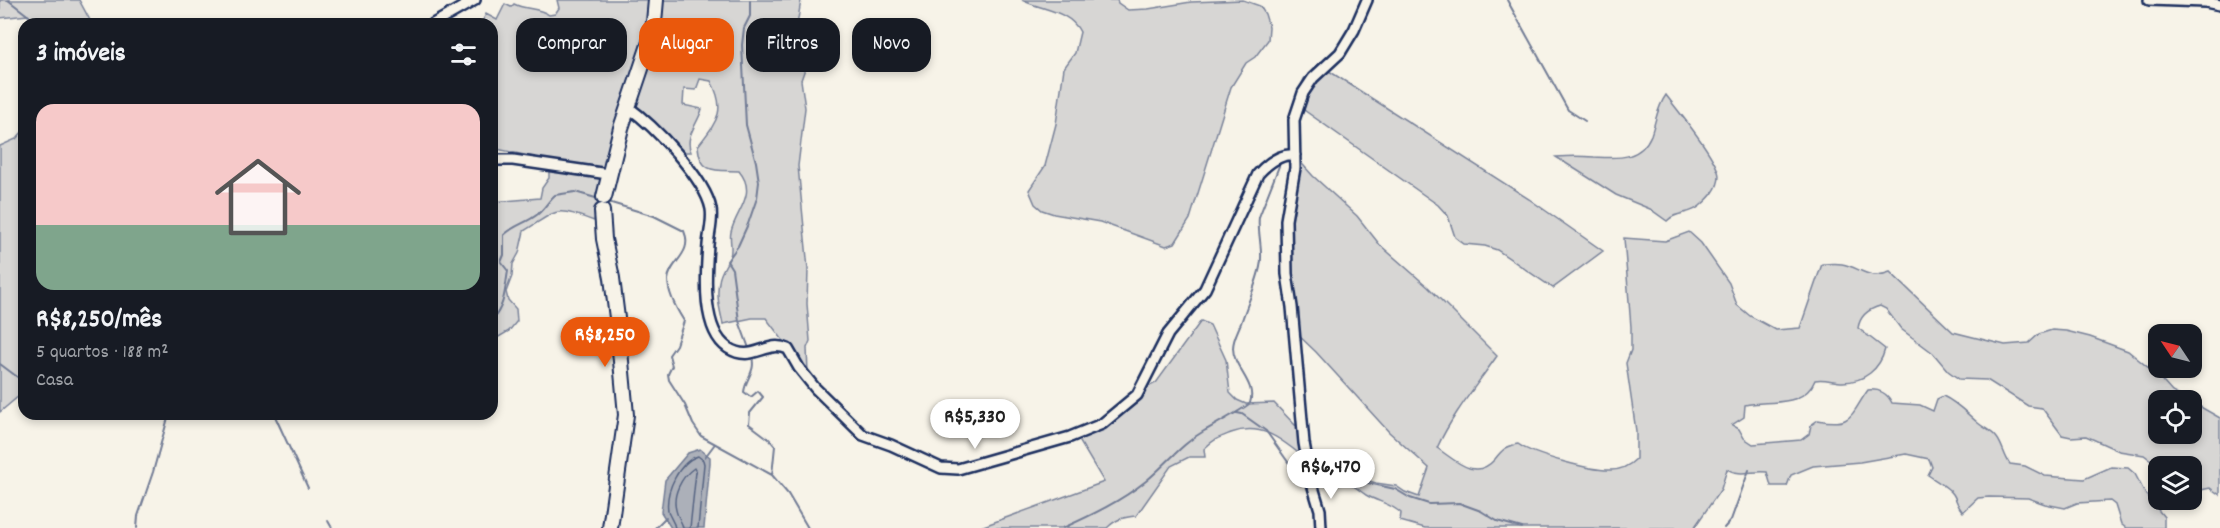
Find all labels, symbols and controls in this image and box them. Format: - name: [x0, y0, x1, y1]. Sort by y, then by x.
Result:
- chip: Comprar: [516, 18, 627, 72]
- chip: Alugar: [639, 18, 734, 72]
- chip: Filtros: [746, 18, 840, 72]
- chip: Novo: [852, 18, 931, 72]
- text: 3 imóveis: [36, 36, 126, 73]
- icon: filters: [447, 38, 480, 71]
- icon: home: [204, 143, 312, 251]
- text: R$8,250/mês: [36, 302, 162, 339]
- pin: R$8,250: [550, 317, 660, 368]
- text: R$8,250: [575, 322, 635, 350]
- north arrow: [2148, 324, 2202, 378]
- map controls: [2148, 324, 2202, 510]
- text: 5 quartos · 188 m²: [36, 339, 169, 367]
- text: Casa: [36, 367, 73, 395]
- button: locate: [2148, 390, 2202, 444]
- pin: R$5,330: [920, 399, 1030, 450]
- text: R$5,330: [944, 404, 1006, 432]
- pin: R$6,470: [1276, 449, 1386, 500]
- text: R$6,470: [1301, 454, 1361, 482]
- button: layers: [2148, 456, 2202, 510]

